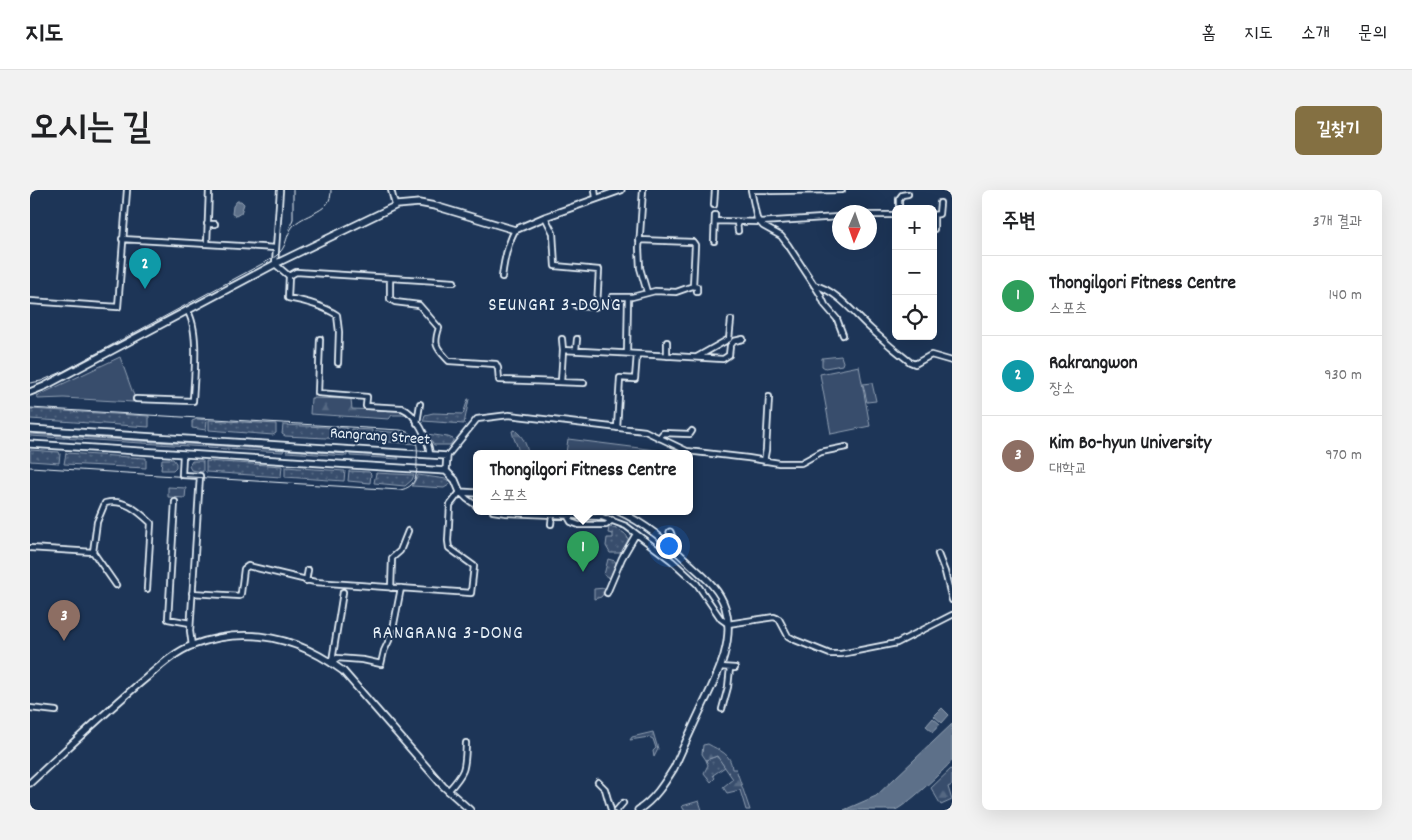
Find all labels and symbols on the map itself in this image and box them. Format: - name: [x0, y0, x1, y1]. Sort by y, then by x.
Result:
- north arrow: [832, 205, 877, 250]
- pin: 2: [129, 248, 161, 289]
- district label: SEUNGRI 3-DONG: [488, 293, 622, 320]
- street label: Rangrang Street: [329, 422, 431, 452]
- pin: 1: [567, 531, 599, 572]
- your location: [656, 533, 682, 559]
- pin: 3: [48, 600, 80, 641]
- district label: RANGRANG 3-DONG: [372, 621, 524, 648]

